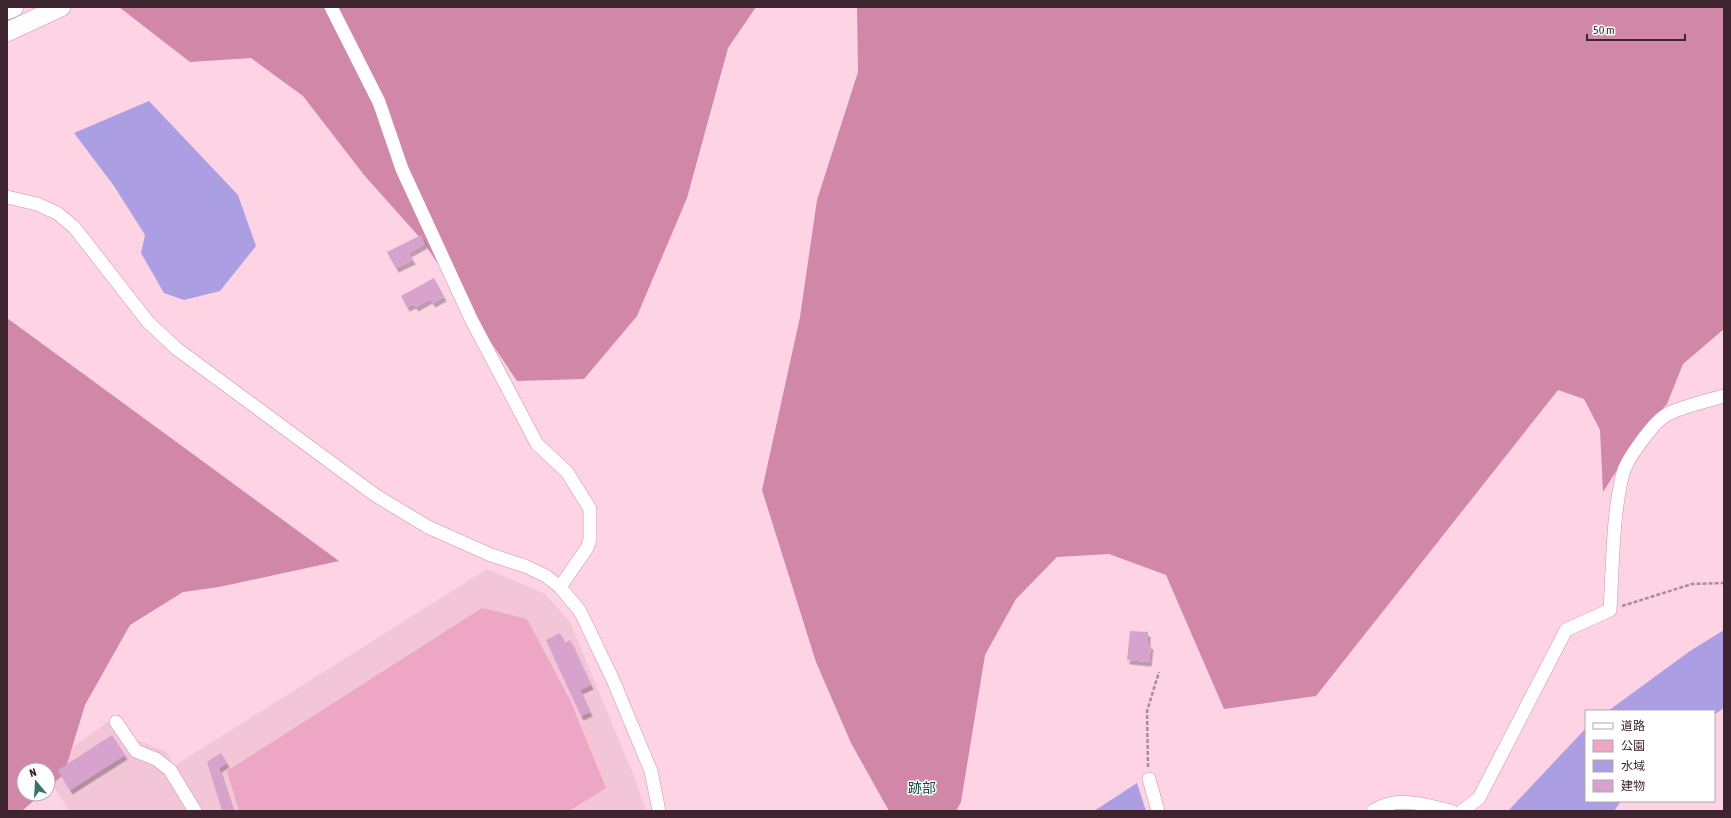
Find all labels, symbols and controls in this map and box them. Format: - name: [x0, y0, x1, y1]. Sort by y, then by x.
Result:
- scale bar: [1587, 16, 1685, 42]
- text: 50 m: [1593, 23, 1615, 37]
- legend: [1585, 710, 1715, 802]
- text: 道路: [1621, 719, 1645, 733]
- text: 公園: [1621, 739, 1645, 753]
- text: 水域: [1621, 759, 1645, 773]
- north arrow: [16, 762, 56, 802]
- text: N: [28, 766, 38, 779]
- text: 建物: [1621, 779, 1645, 793]
- district label: 跡部: [908, 780, 936, 796]

